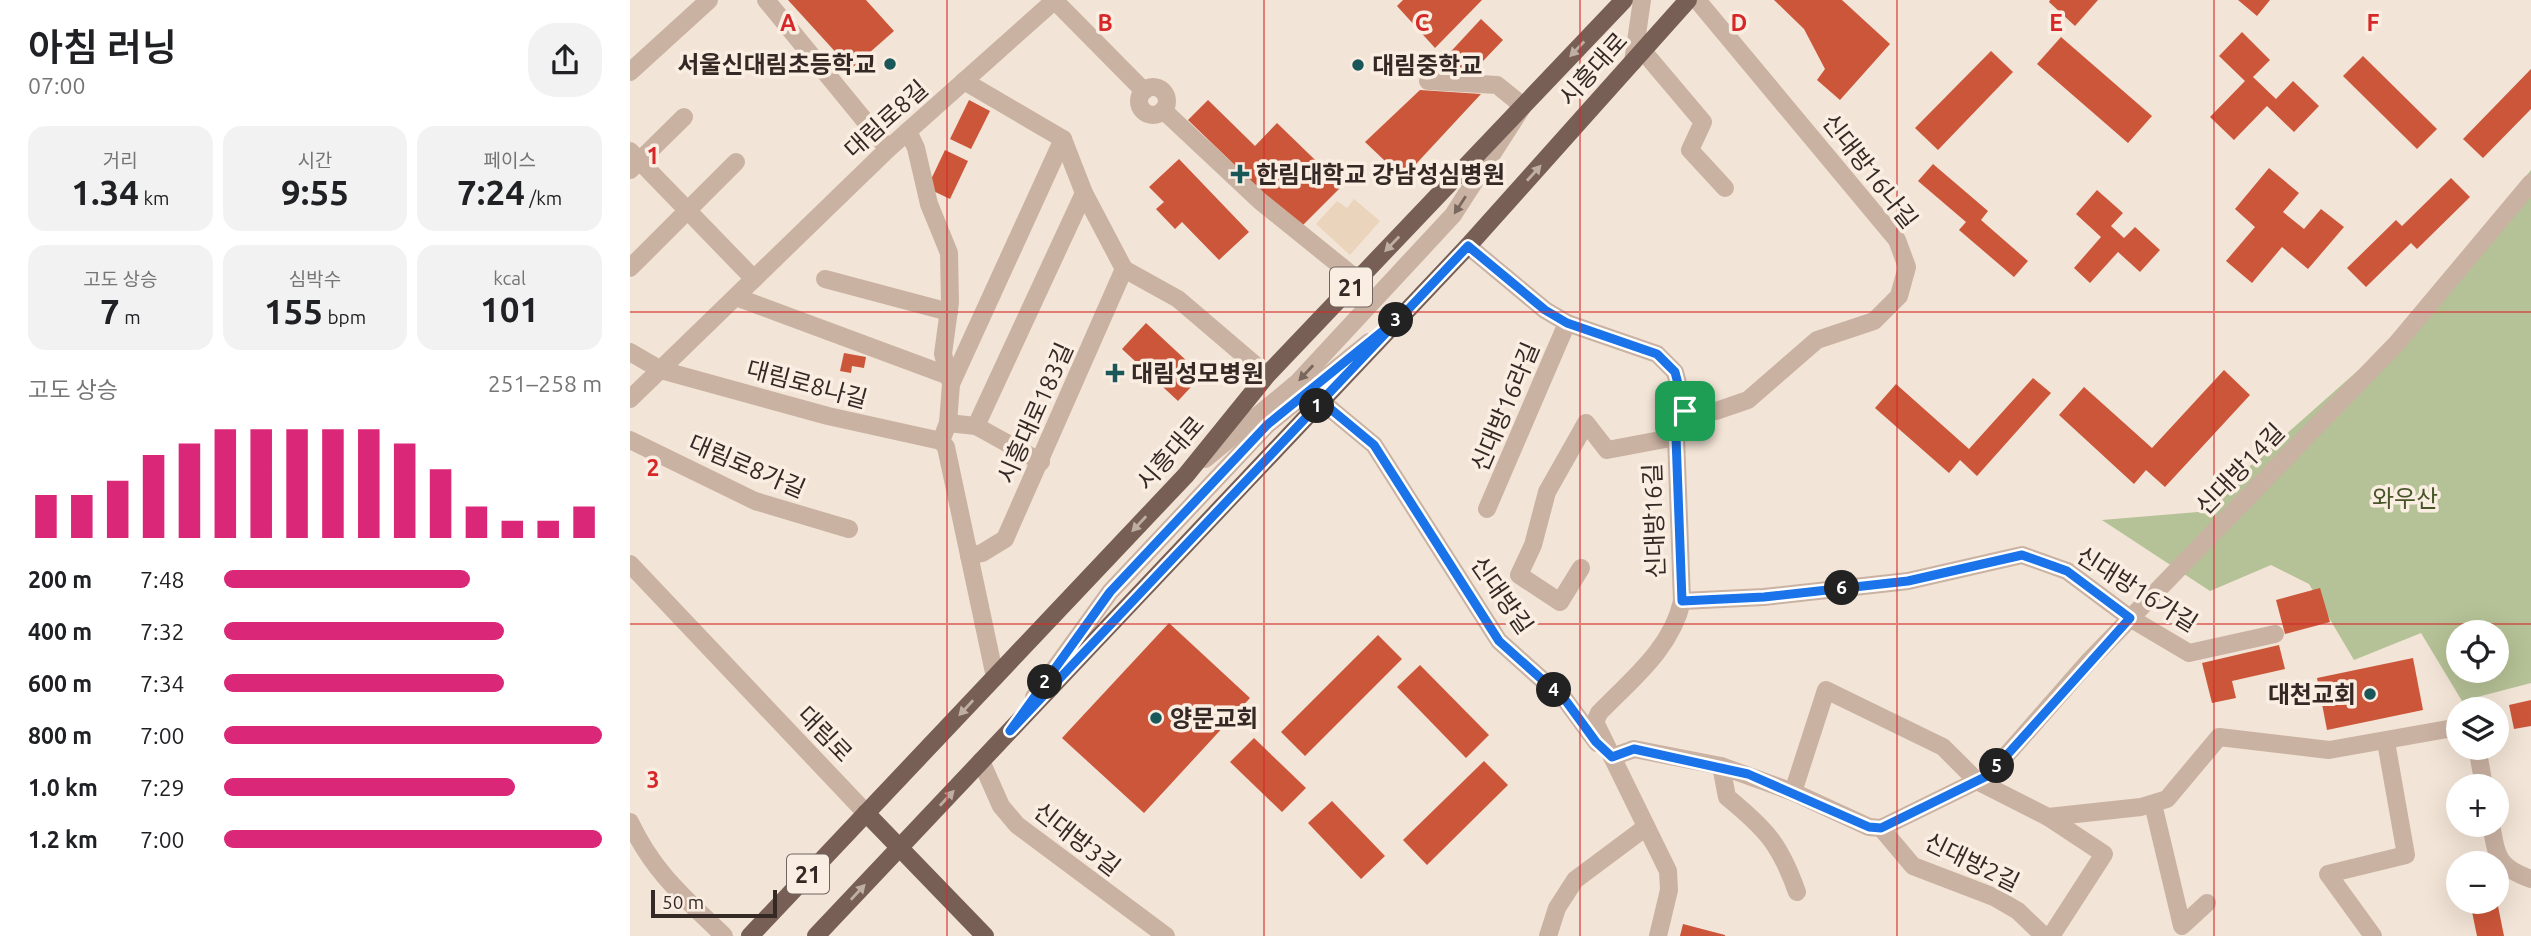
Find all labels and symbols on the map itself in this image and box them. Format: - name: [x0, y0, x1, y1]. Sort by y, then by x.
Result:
- text: A: [780, 10, 796, 35]
- text: B: [1097, 10, 1113, 35]
- text: C: [1415, 10, 1430, 35]
- text: D: [1731, 10, 1747, 35]
- text: E: [2049, 10, 2063, 35]
- text: F: [2367, 10, 2380, 35]
- street label: 시흥대로: [1553, 27, 1633, 111]
- one-way arrow: [1569, 41, 1585, 58]
- place label: 서울신대림초등학교: [677, 51, 876, 78]
- place label: 대림중학교: [1372, 52, 1482, 79]
- marker: 서울신대림초등학교: [882, 56, 898, 72]
- marker: 대림중학교: [1350, 57, 1366, 73]
- street label: 대림로8길: [839, 75, 933, 163]
- street label: 신대방16나길: [1817, 109, 1923, 233]
- text: 1: [647, 143, 659, 168]
- place label: 한림대학교 강남성심병원: [1256, 161, 1505, 188]
- marker: 한림대학교 강남성심병원: [1230, 164, 1250, 184]
- one-way arrow: [1526, 164, 1541, 181]
- one-way arrow: [1453, 195, 1466, 214]
- one-way arrow: [1384, 235, 1400, 252]
- road number: 21: [1330, 268, 1372, 306]
- pin: 3: [1378, 302, 1414, 338]
- street label: 신대방16라길: [1466, 338, 1544, 476]
- street label: 시흥대로183길: [992, 339, 1078, 487]
- street label: 대림로8나길: [744, 355, 870, 413]
- place label: 대림성모병원: [1131, 360, 1263, 387]
- marker: 대림성모병원: [1105, 363, 1125, 383]
- one-way arrow: [1299, 364, 1315, 381]
- pin: [1655, 381, 1715, 441]
- pin: 1: [1300, 388, 1334, 424]
- street label: 시흥대로: [1131, 411, 1209, 495]
- street label: 신대방14길: [2190, 418, 2290, 520]
- street label: 대림로8가길: [685, 429, 809, 503]
- text: 2: [647, 455, 659, 480]
- street label: 신대방16길: [1638, 463, 1670, 579]
- park label: 와우산: [2372, 485, 2438, 512]
- one-way arrow: [1131, 516, 1147, 533]
- street label: 신대방16가길: [2072, 541, 2202, 637]
- street label: 신대방길: [1466, 551, 1538, 639]
- pin: 6: [1824, 570, 1860, 606]
- pin: 2: [1028, 664, 1062, 700]
- pin: 4: [1536, 672, 1572, 708]
- place label: 대천교회: [2268, 681, 2356, 708]
- marker: 대천교회: [2362, 686, 2378, 702]
- one-way arrow: [958, 699, 974, 716]
- street label: 대림로: [792, 701, 858, 767]
- place label: 양문교회: [1170, 705, 1258, 732]
- marker: 양문교회: [1148, 710, 1164, 726]
- pin: 5: [1980, 748, 2014, 784]
- text: 3: [647, 767, 659, 792]
- one-way arrow: [938, 790, 954, 807]
- street label: 신대방3길: [1029, 797, 1125, 881]
- street label: 신대방2길: [1920, 828, 2024, 896]
- road number: 21: [787, 854, 829, 894]
- one-way arrow: [849, 883, 866, 900]
- scale bar: [651, 887, 777, 919]

